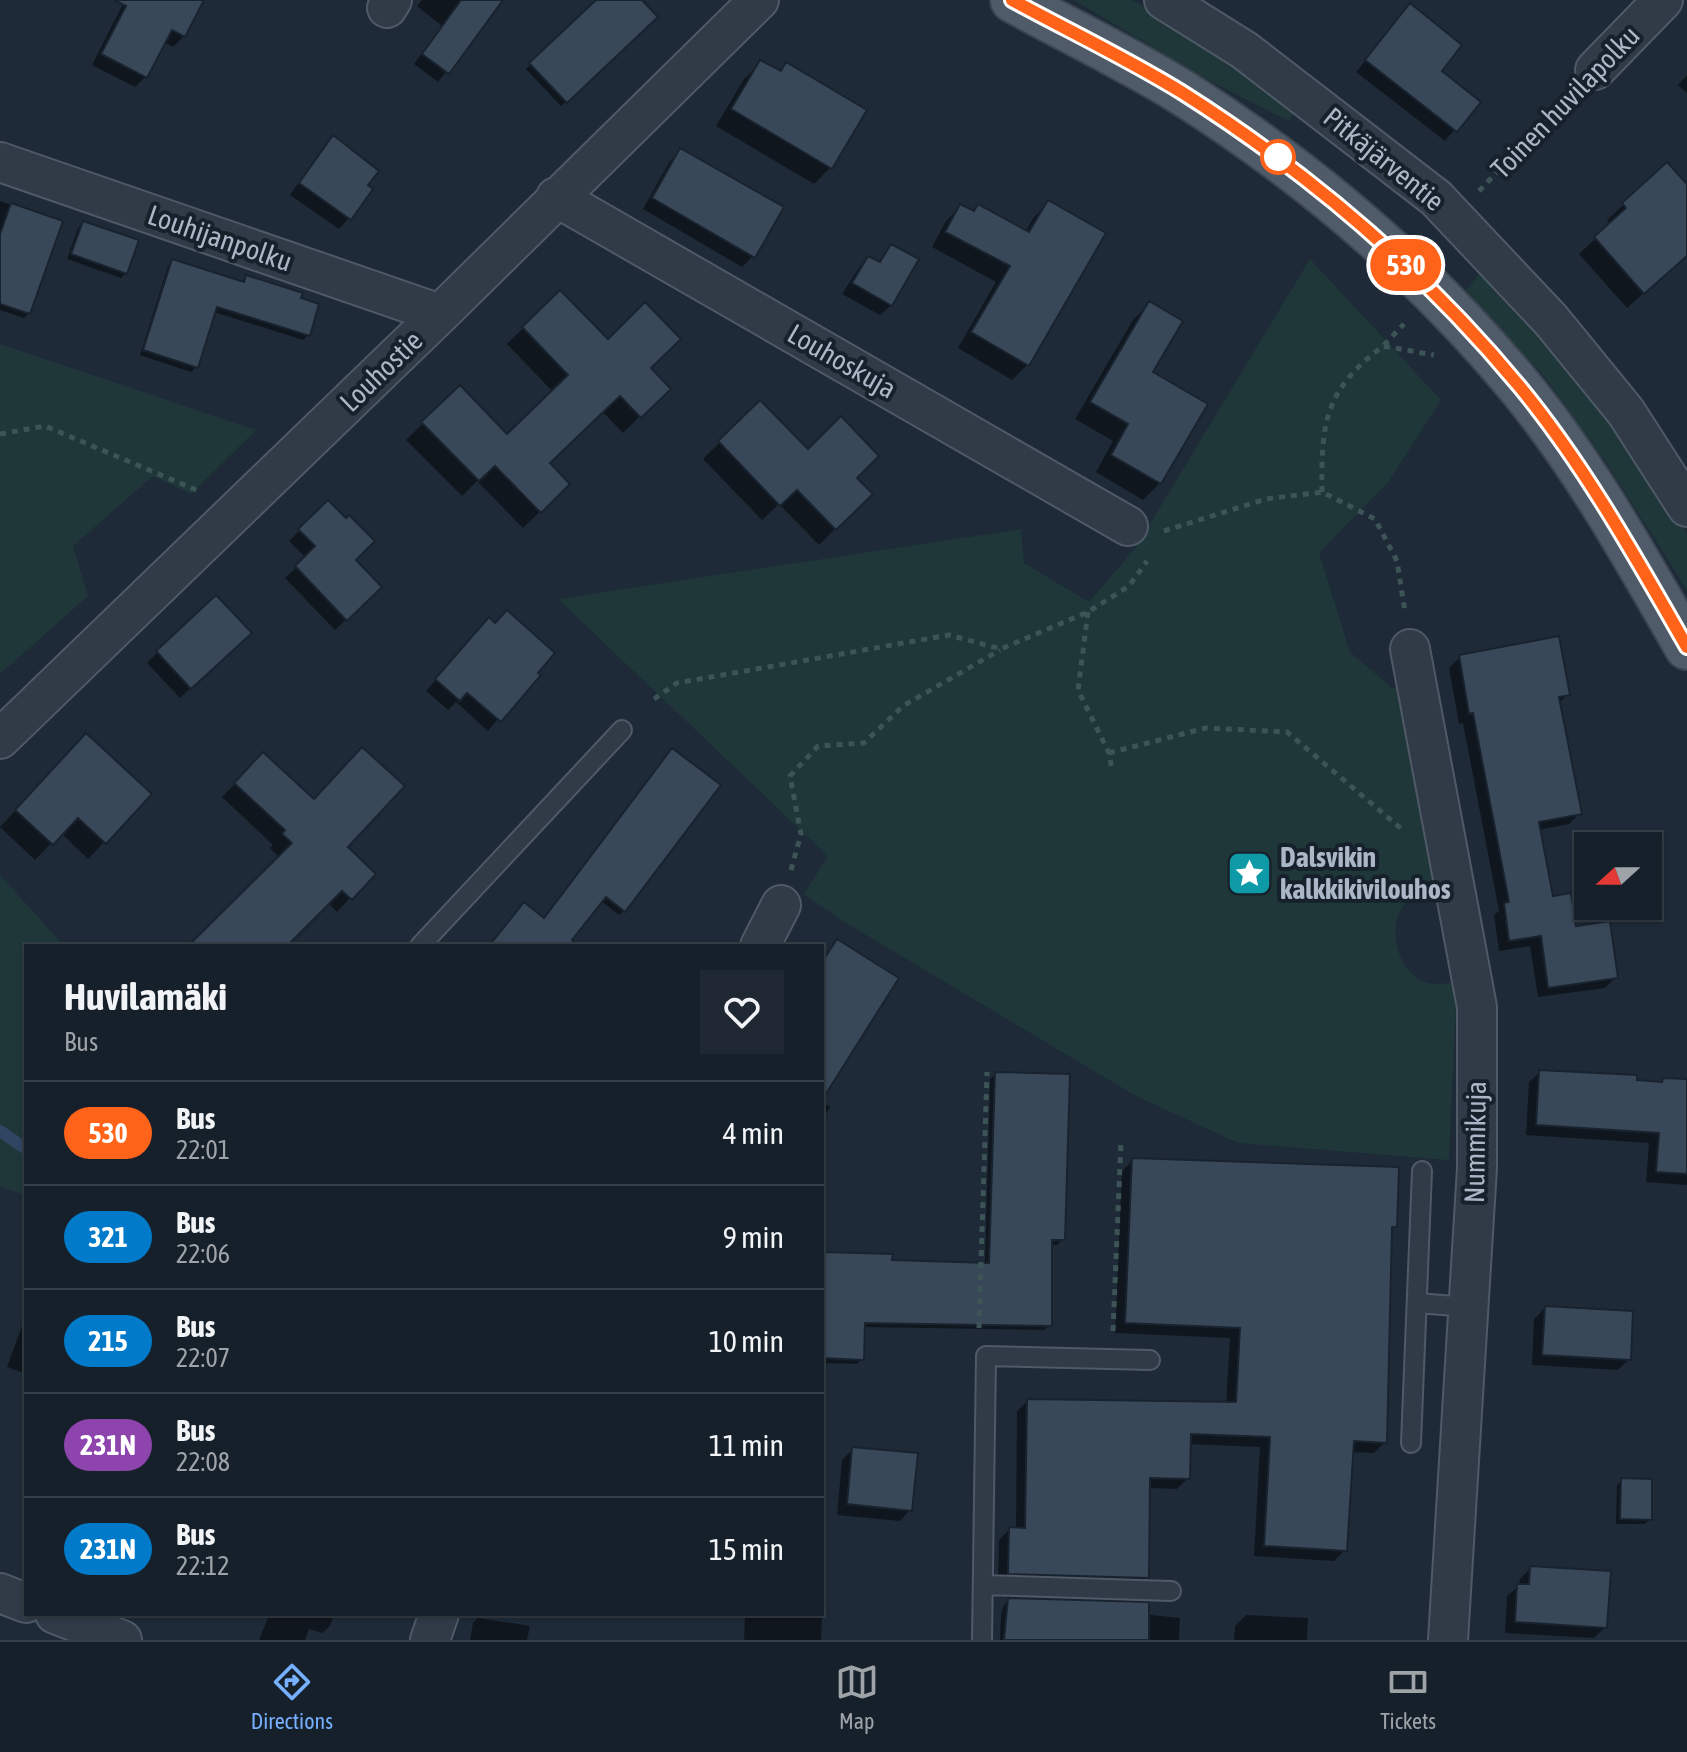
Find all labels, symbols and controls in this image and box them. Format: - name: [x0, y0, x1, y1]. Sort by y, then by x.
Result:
- street label: Toinen huvilapolku: [1484, 19, 1646, 185]
- street label: Pitkäjärventie: [1317, 101, 1451, 217]
- unlabelled marker: [1261, 140, 1295, 174]
- street label: Louhijanpolku: [144, 198, 296, 278]
- line badge: 530: [1360, 239, 1452, 291]
- text: 530: [1386, 249, 1426, 281]
- street label: Louhoskuja: [782, 317, 902, 405]
- street label: Louhostie: [333, 324, 429, 418]
- north arrow: [1574, 832, 1662, 920]
- map controls: [1574, 832, 1662, 920]
- place label: Dalsvikin kalkkikivilouhos: [1280, 841, 1451, 905]
- place icon: Dalsvikin kalkkikivilouhos: [1225, 849, 1273, 897]
- button: heart: [700, 970, 784, 1054]
- text: Huvilamäki: [64, 975, 227, 1018]
- text: Bus: [64, 1027, 98, 1057]
- street label: Nummikuja: [1458, 1081, 1492, 1203]
- text: Bus: [176, 1101, 215, 1135]
- text: 4 min: [723, 1116, 784, 1150]
- text: 530: [88, 1117, 128, 1149]
- text: 22:01: [176, 1135, 230, 1165]
- text: Bus: [176, 1205, 215, 1239]
- text: 9 min: [723, 1220, 784, 1254]
- text: 321: [88, 1221, 128, 1253]
- text: 22:06: [176, 1239, 230, 1269]
- text: Bus: [176, 1309, 215, 1343]
- text: 10 min: [709, 1324, 784, 1358]
- text: 215: [88, 1325, 128, 1357]
- text: 22:07: [176, 1343, 230, 1373]
- text: Bus: [176, 1413, 215, 1447]
- text: 11 min: [709, 1428, 784, 1462]
- text: 231N: [80, 1429, 136, 1461]
- text: 22:08: [176, 1447, 230, 1477]
- text: Bus: [176, 1517, 215, 1551]
- text: 15 min: [709, 1532, 784, 1566]
- text: 231N: [80, 1533, 136, 1565]
- text: 22:12: [176, 1551, 230, 1581]
- tab: Directions: [251, 1660, 333, 1734]
- tab: Map: [835, 1660, 879, 1734]
- tab: Tickets: [1380, 1660, 1436, 1734]

